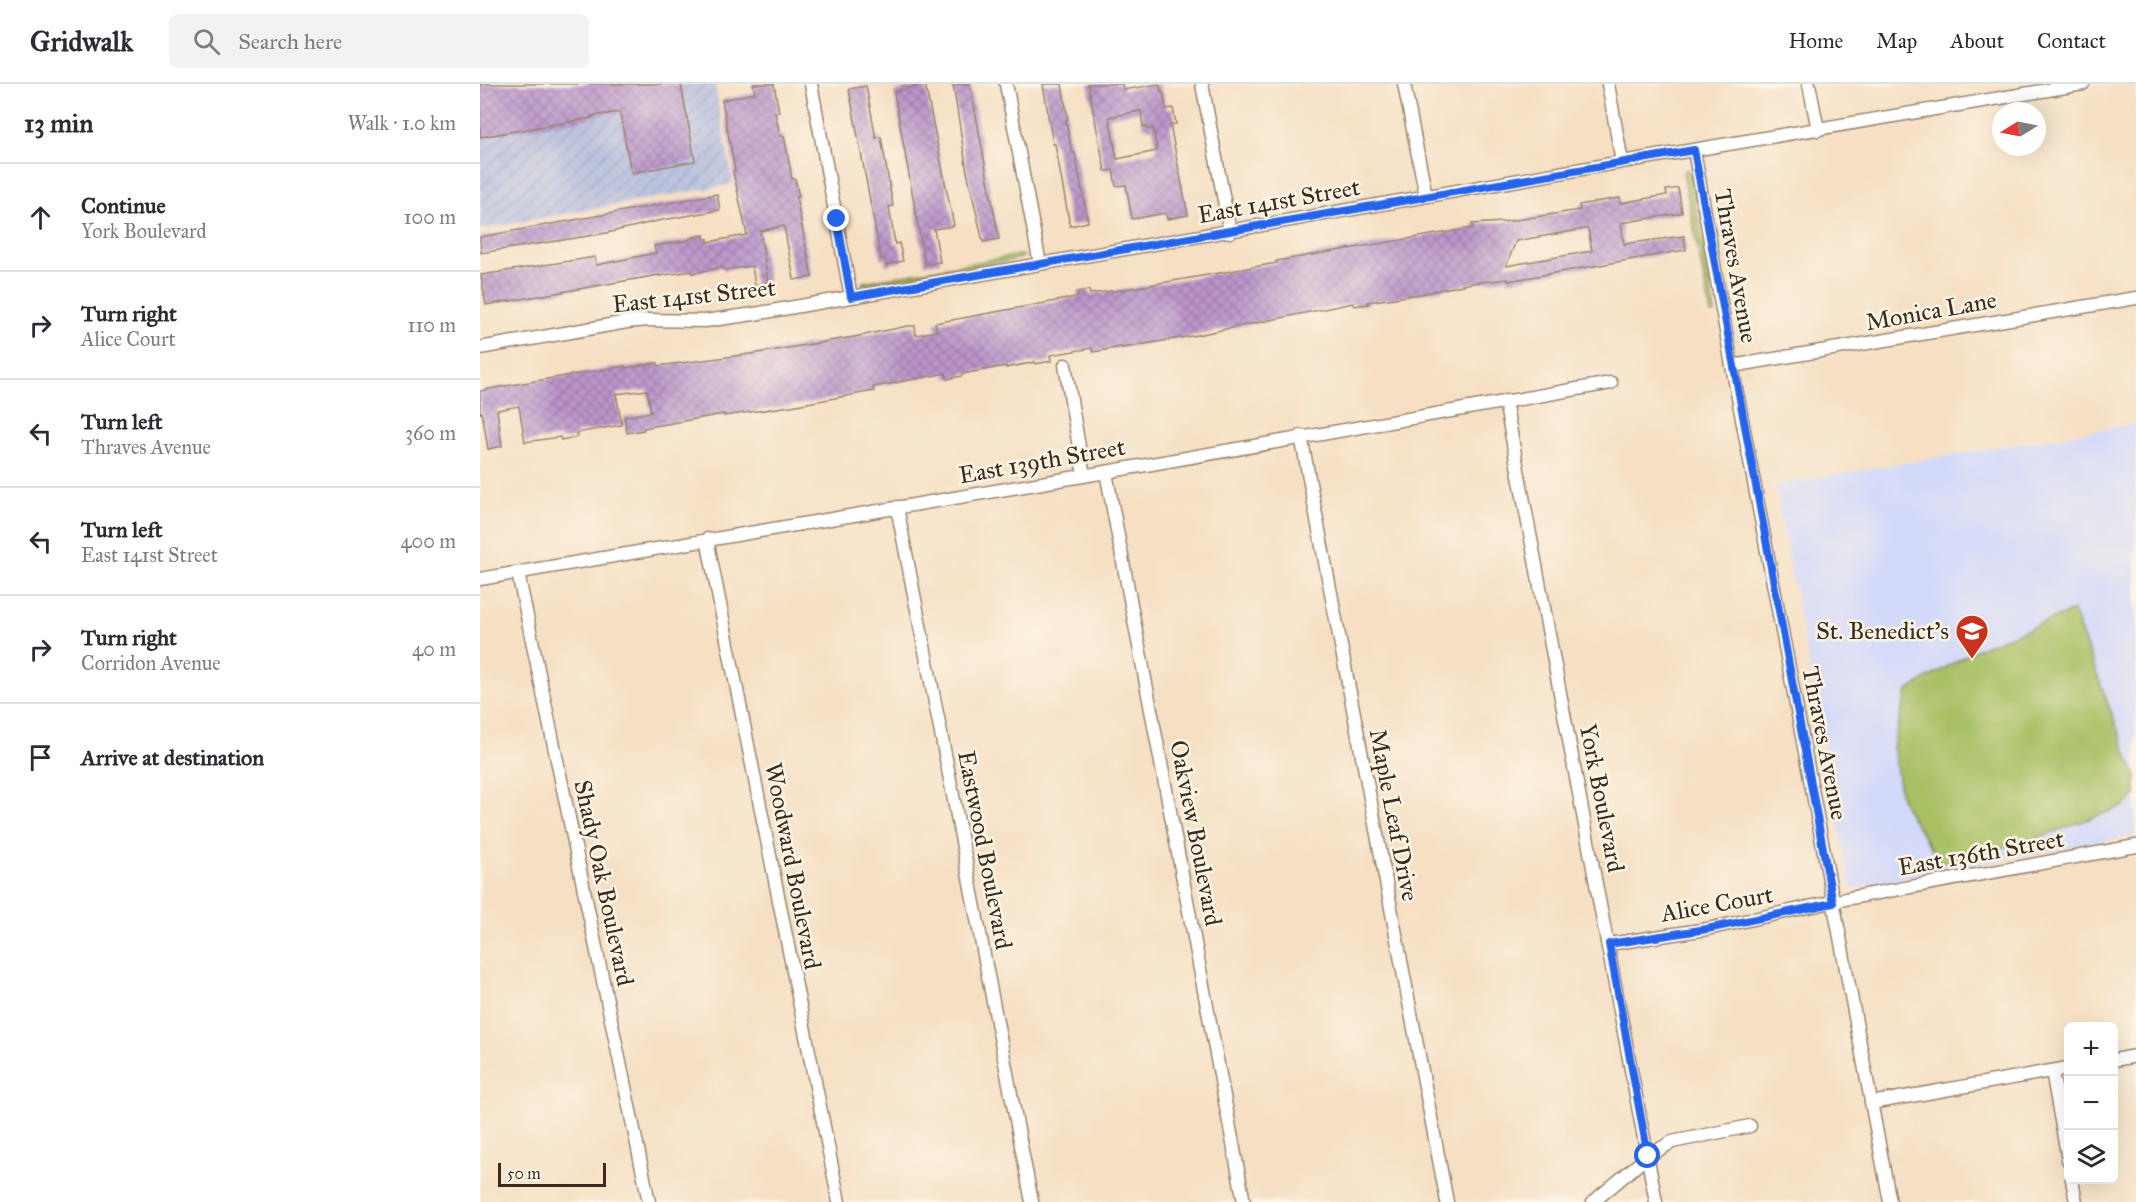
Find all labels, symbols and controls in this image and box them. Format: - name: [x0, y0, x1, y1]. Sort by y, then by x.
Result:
- search box: [169, 14, 589, 68]
- text: Gridwalk: [30, 24, 133, 59]
- icon: search: [190, 25, 223, 58]
- text: Search here: [238, 28, 342, 55]
- text: Home: [1788, 28, 1843, 54]
- text: Map: [1876, 28, 1917, 54]
- text: About: [1950, 28, 2004, 54]
- text: Contact: [2037, 28, 2106, 54]
- north arrow: [1992, 102, 2046, 156]
- text: 13 min: [24, 107, 93, 139]
- text: Walk · 1.0 km: [348, 111, 456, 135]
- street label: East 141st Street: [1196, 172, 1363, 230]
- street label: Thraves Avenue: [1708, 187, 1764, 345]
- text: Continue: [81, 192, 166, 219]
- icon: ahead: [24, 201, 57, 234]
- text: 100 m: [404, 205, 456, 229]
- route end: [823, 205, 849, 231]
- text: York Boulevard: [81, 219, 207, 243]
- street label: East 141st Street: [611, 272, 778, 319]
- street label: Monica Lane: [1863, 285, 1999, 337]
- text: Turn right: [81, 300, 177, 327]
- icon: right: [24, 309, 57, 342]
- text: 110 m: [408, 313, 456, 337]
- text: Alice Court: [81, 327, 175, 351]
- text: Turn left: [81, 408, 163, 435]
- icon: left: [24, 417, 57, 450]
- text: 360 m: [405, 421, 456, 445]
- street label: East 139th Street: [957, 432, 1128, 490]
- text: Thraves Avenue: [81, 435, 211, 459]
- text: Turn left: [81, 516, 163, 543]
- icon: left: [24, 525, 57, 558]
- text: 400 m: [400, 529, 456, 553]
- text: East 141st Street: [81, 543, 218, 567]
- school or university icon: St. Benedict's: [1954, 613, 1990, 660]
- place label: St. Benedict's: [1816, 616, 1949, 646]
- text: Turn right: [81, 624, 177, 651]
- icon: right: [24, 633, 57, 666]
- text: 40 m: [412, 637, 456, 661]
- text: Corridon Avenue: [81, 651, 221, 675]
- street label: Thraves Avenue: [1795, 664, 1855, 822]
- street label: York Boulevard: [1573, 721, 1631, 875]
- street label: Maple Leaf Drive: [1363, 726, 1425, 904]
- street label: Oakview Boulevard: [1163, 738, 1229, 928]
- icon: arrive: [24, 741, 57, 774]
- text: Arrive at destination: [81, 744, 264, 771]
- street label: Eastwood Boulevard: [951, 748, 1019, 952]
- street label: Woodward Boulevard: [758, 760, 828, 972]
- street label: Shady Oak Boulevard: [567, 777, 641, 989]
- street label: East 136th Street: [1896, 824, 2067, 882]
- street label: Alice Court: [1658, 879, 1776, 929]
- map controls: [2064, 1022, 2118, 1184]
- button: +: [2064, 1022, 2118, 1076]
- button: −: [2064, 1076, 2118, 1130]
- button: layers: [2064, 1130, 2118, 1184]
- route start: [1634, 1142, 1660, 1168]
- scale bar: [498, 1160, 606, 1188]
- text: 50 m: [507, 1164, 541, 1183]

